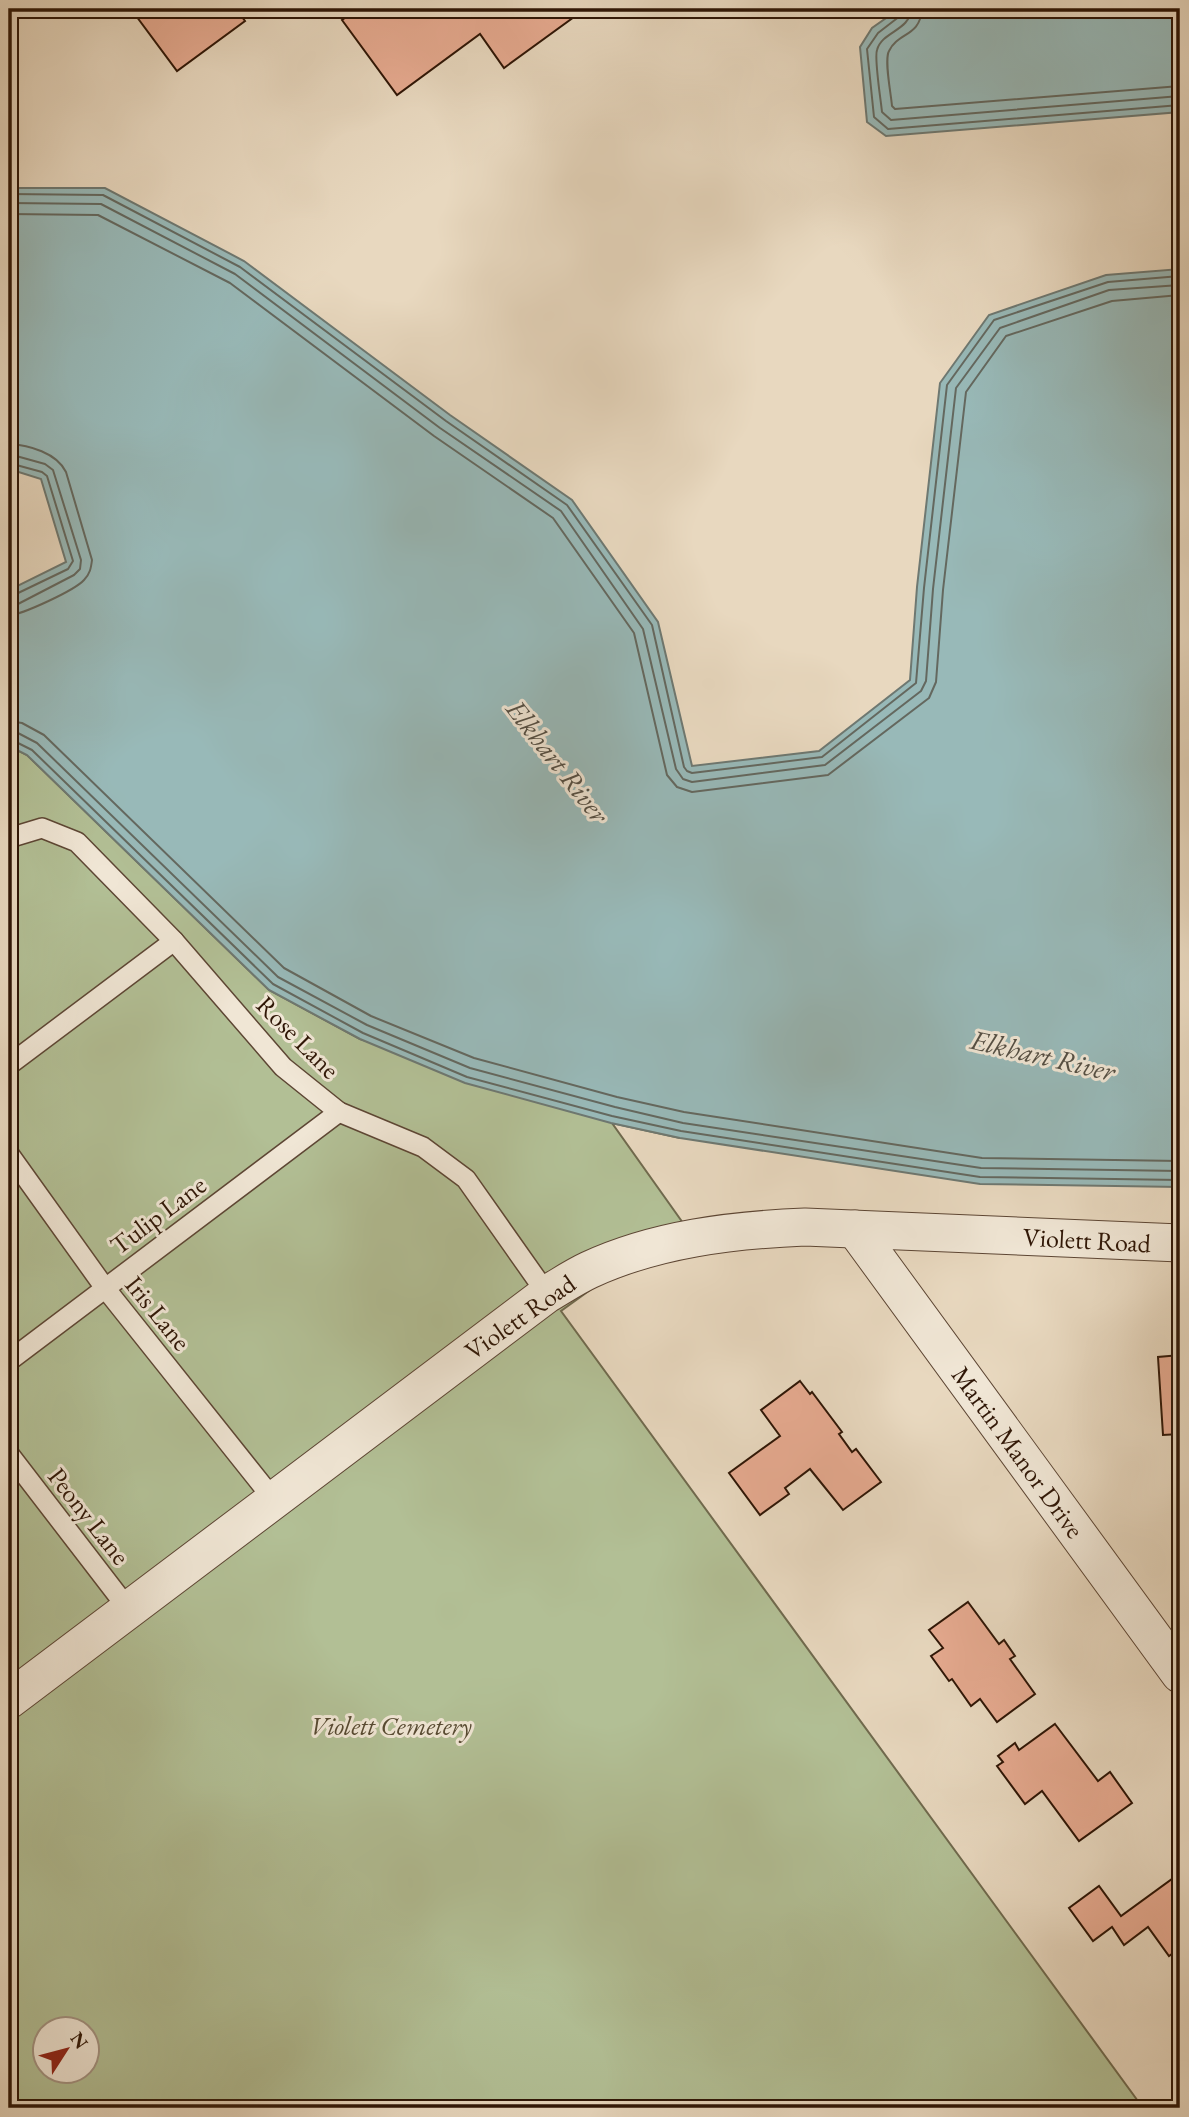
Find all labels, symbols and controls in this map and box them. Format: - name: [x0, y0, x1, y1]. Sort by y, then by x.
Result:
- water label: Elkhart River: [498, 691, 618, 831]
- street label: Rose Lane: [249, 988, 347, 1086]
- water label: Elkhart River: [966, 1021, 1120, 1089]
- street label: Tulip Lane: [103, 1168, 213, 1262]
- street label: Violett Road: [1022, 1220, 1153, 1260]
- street label: Violett Road: [458, 1266, 583, 1368]
- street label: Iris Lane: [117, 1269, 199, 1357]
- street label: Martin Manor Drive: [944, 1359, 1092, 1545]
- street label: Peony Lane: [40, 1460, 138, 1572]
- park label: Violett Cemetery: [310, 1709, 472, 1743]
- north arrow: [32, 2016, 102, 2086]
- text: N: [65, 2027, 94, 2054]

